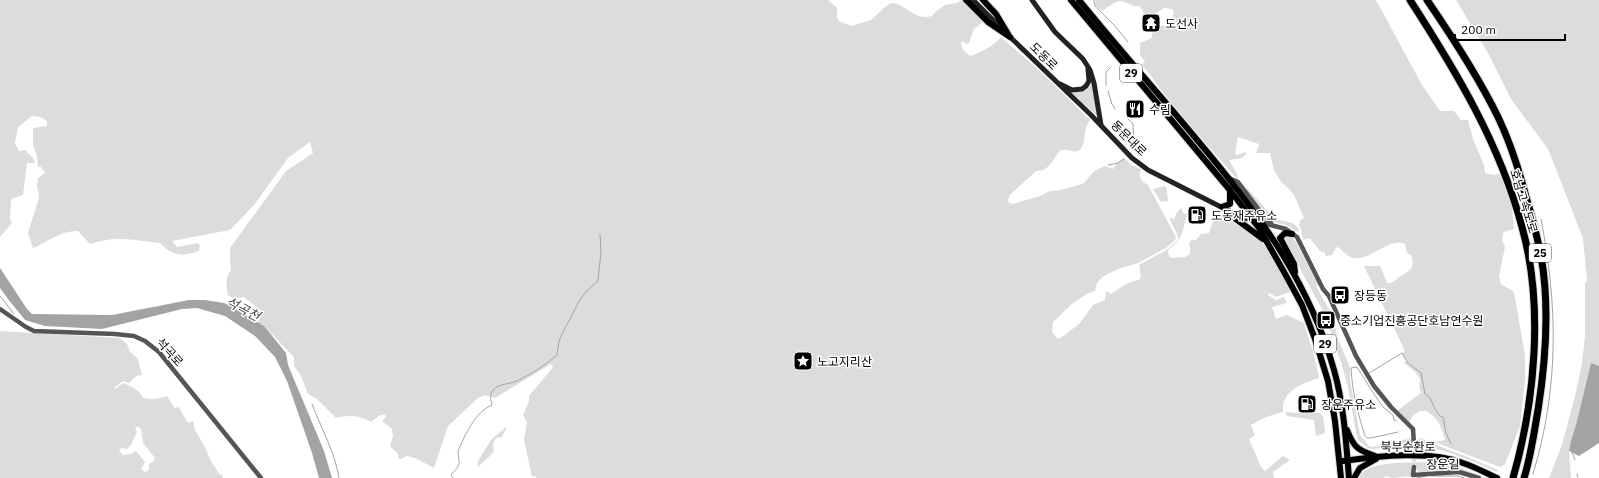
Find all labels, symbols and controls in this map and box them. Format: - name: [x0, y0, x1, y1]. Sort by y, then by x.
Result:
- temple icon: 도선사: [1140, 12, 1162, 34]
- place label: 도선사: [1165, 16, 1198, 31]
- scale bar: [1455, 16, 1565, 42]
- text: 200 m: [1461, 22, 1496, 37]
- street label: 도동로: [1027, 39, 1061, 73]
- road number: 29: [1120, 64, 1142, 82]
- restaurant icon: 수림: [1124, 98, 1146, 120]
- place label: 수림: [1149, 102, 1171, 117]
- street label: 동문대로: [1108, 117, 1150, 159]
- street label: 호남고속도로: [1507, 167, 1541, 235]
- fuel station icon: 도동재주유소: [1186, 204, 1208, 226]
- place label: 도동재주유소: [1211, 208, 1277, 223]
- road number: 25: [1529, 244, 1551, 262]
- bus stop icon: 장등동: [1329, 284, 1351, 306]
- place label: 장등동: [1354, 288, 1387, 303]
- water label: 석곡천: [223, 293, 264, 325]
- bus stop icon: 중소기업진흥공단호남연수원: [1315, 309, 1337, 331]
- place label: 중소기업진흥공단호남연수원: [1340, 313, 1484, 328]
- street label: 석곡로: [153, 335, 187, 369]
- road number: 29: [1314, 335, 1336, 353]
- place icon: 노고지리산: [792, 350, 814, 372]
- place label: 노고지리산: [817, 354, 872, 369]
- fuel station icon: 장운주유소: [1296, 393, 1318, 415]
- place label: 장운주유소: [1321, 397, 1376, 412]
- street label: 북부순환로: [1380, 439, 1436, 454]
- street label: 장운길: [1426, 456, 1460, 472]

